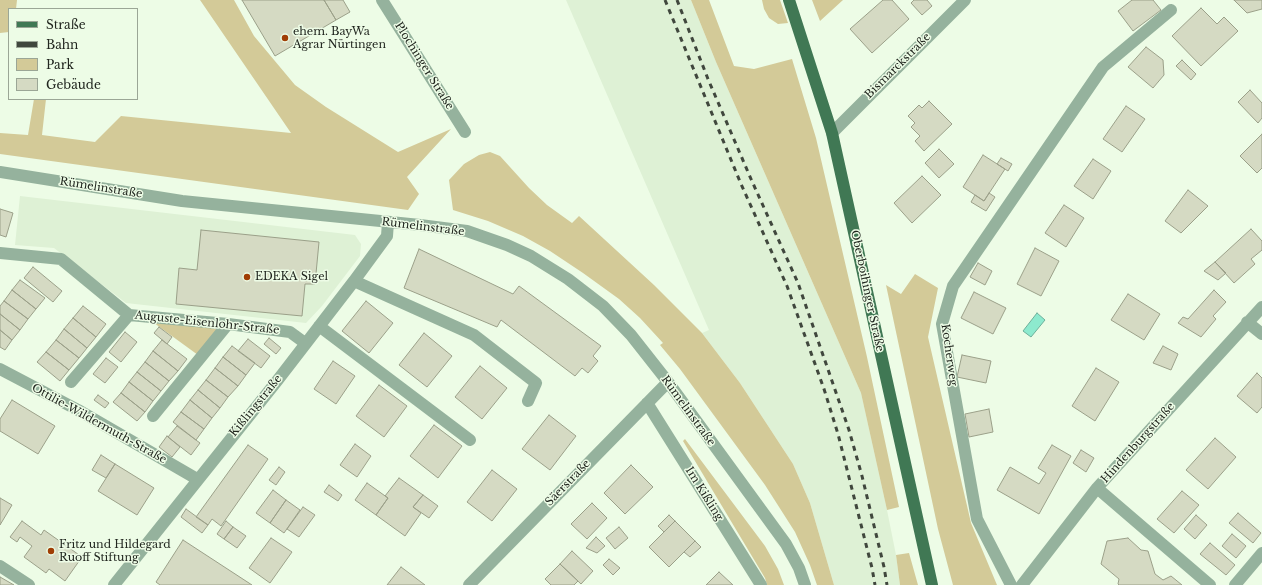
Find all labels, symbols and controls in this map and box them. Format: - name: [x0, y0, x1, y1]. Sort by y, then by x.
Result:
- legend: [8, 8, 138, 100]
- text: Straße: [46, 17, 86, 32]
- street label: Plochinger Straße: [392, 20, 456, 112]
- place label: ehem. BayWa Agrar Nürtingen: [293, 25, 386, 51]
- street label: Bismarckstraße: [863, 31, 933, 101]
- marker: ehem. BayWa Agrar Nürtingen: [280, 33, 290, 43]
- text: Bahn: [46, 37, 78, 52]
- text: Park: [46, 57, 74, 72]
- text: Gebäude: [46, 77, 101, 92]
- street label: Rümelinstraße: [59, 175, 143, 201]
- street label: Rümelinstraße: [381, 215, 465, 239]
- street label: Oberboihinger Straße: [848, 229, 886, 353]
- place label: EDEKA Sigel: [255, 270, 328, 284]
- marker: EDEKA Sigel: [242, 272, 252, 282]
- street label: Auguste-Eisenlohr-Straße: [134, 309, 280, 337]
- street label: Kocherweg: [938, 323, 960, 387]
- street label: Kißlingstraße: [227, 372, 285, 440]
- street label: Rümelinstraße: [658, 373, 718, 449]
- street label: Ottilie-Wildermuth-Straße: [29, 381, 169, 467]
- street label: Hindenburgstraße: [1098, 400, 1178, 486]
- street label: Säerstraße: [543, 457, 593, 509]
- street label: Im Kißling: [682, 465, 726, 523]
- place label: Fritz und Hildegard Ruoff Stiftung: [59, 538, 171, 564]
- marker: Fritz und Hildegard Ruoff Stiftung: [46, 546, 56, 556]

